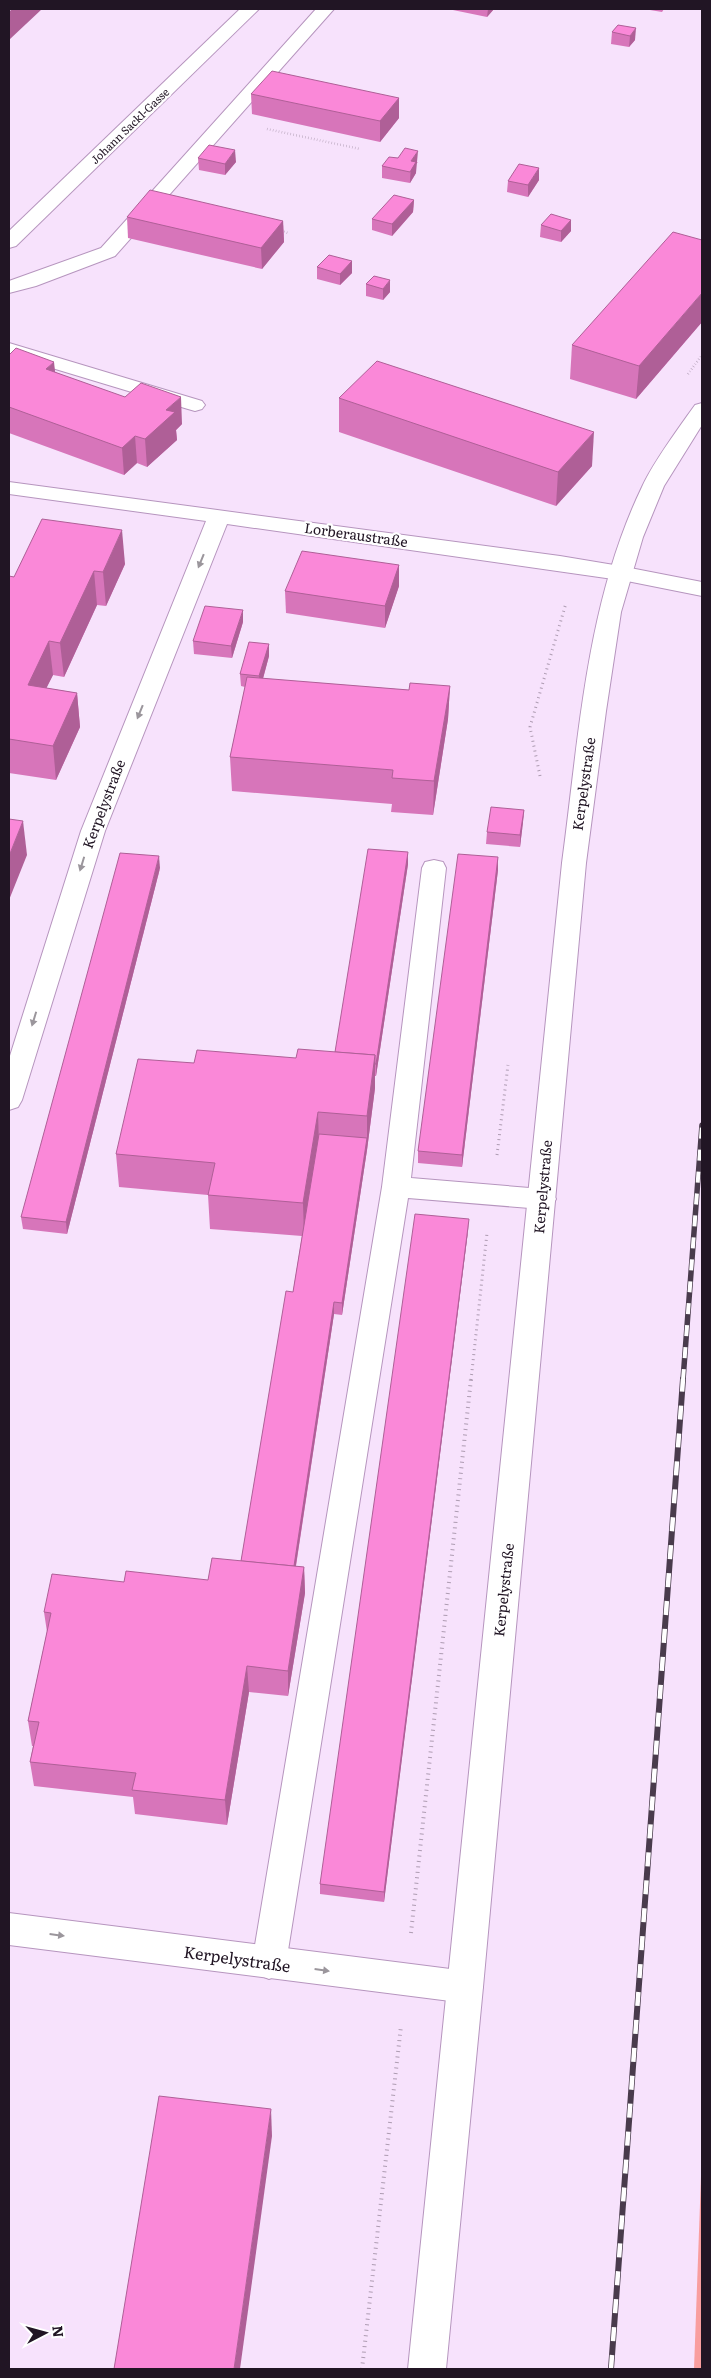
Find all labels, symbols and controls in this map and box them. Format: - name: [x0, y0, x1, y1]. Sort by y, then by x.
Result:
- street label: Johann Sackl-Gasse: [87, 83, 172, 167]
- street label: Lorberaustraße: [303, 517, 409, 551]
- one-way arrow: [196, 554, 204, 568]
- one-way arrow: [136, 705, 144, 719]
- street label: Kerpelystraße: [567, 736, 599, 832]
- street label: Kerpelystraße: [77, 756, 129, 851]
- one-way arrow: [78, 856, 86, 871]
- one-way arrow: [30, 1011, 37, 1026]
- street label: Kerpelystraße: [528, 1139, 556, 1235]
- street label: Kerpelystraße: [488, 1542, 518, 1638]
- one-way arrow: [49, 1931, 65, 1939]
- street label: Kerpelystraße: [182, 1939, 292, 1977]
- one-way arrow: [315, 1966, 331, 1974]
- north arrow: [20, 2308, 70, 2358]
- text: N: [48, 2325, 70, 2339]

